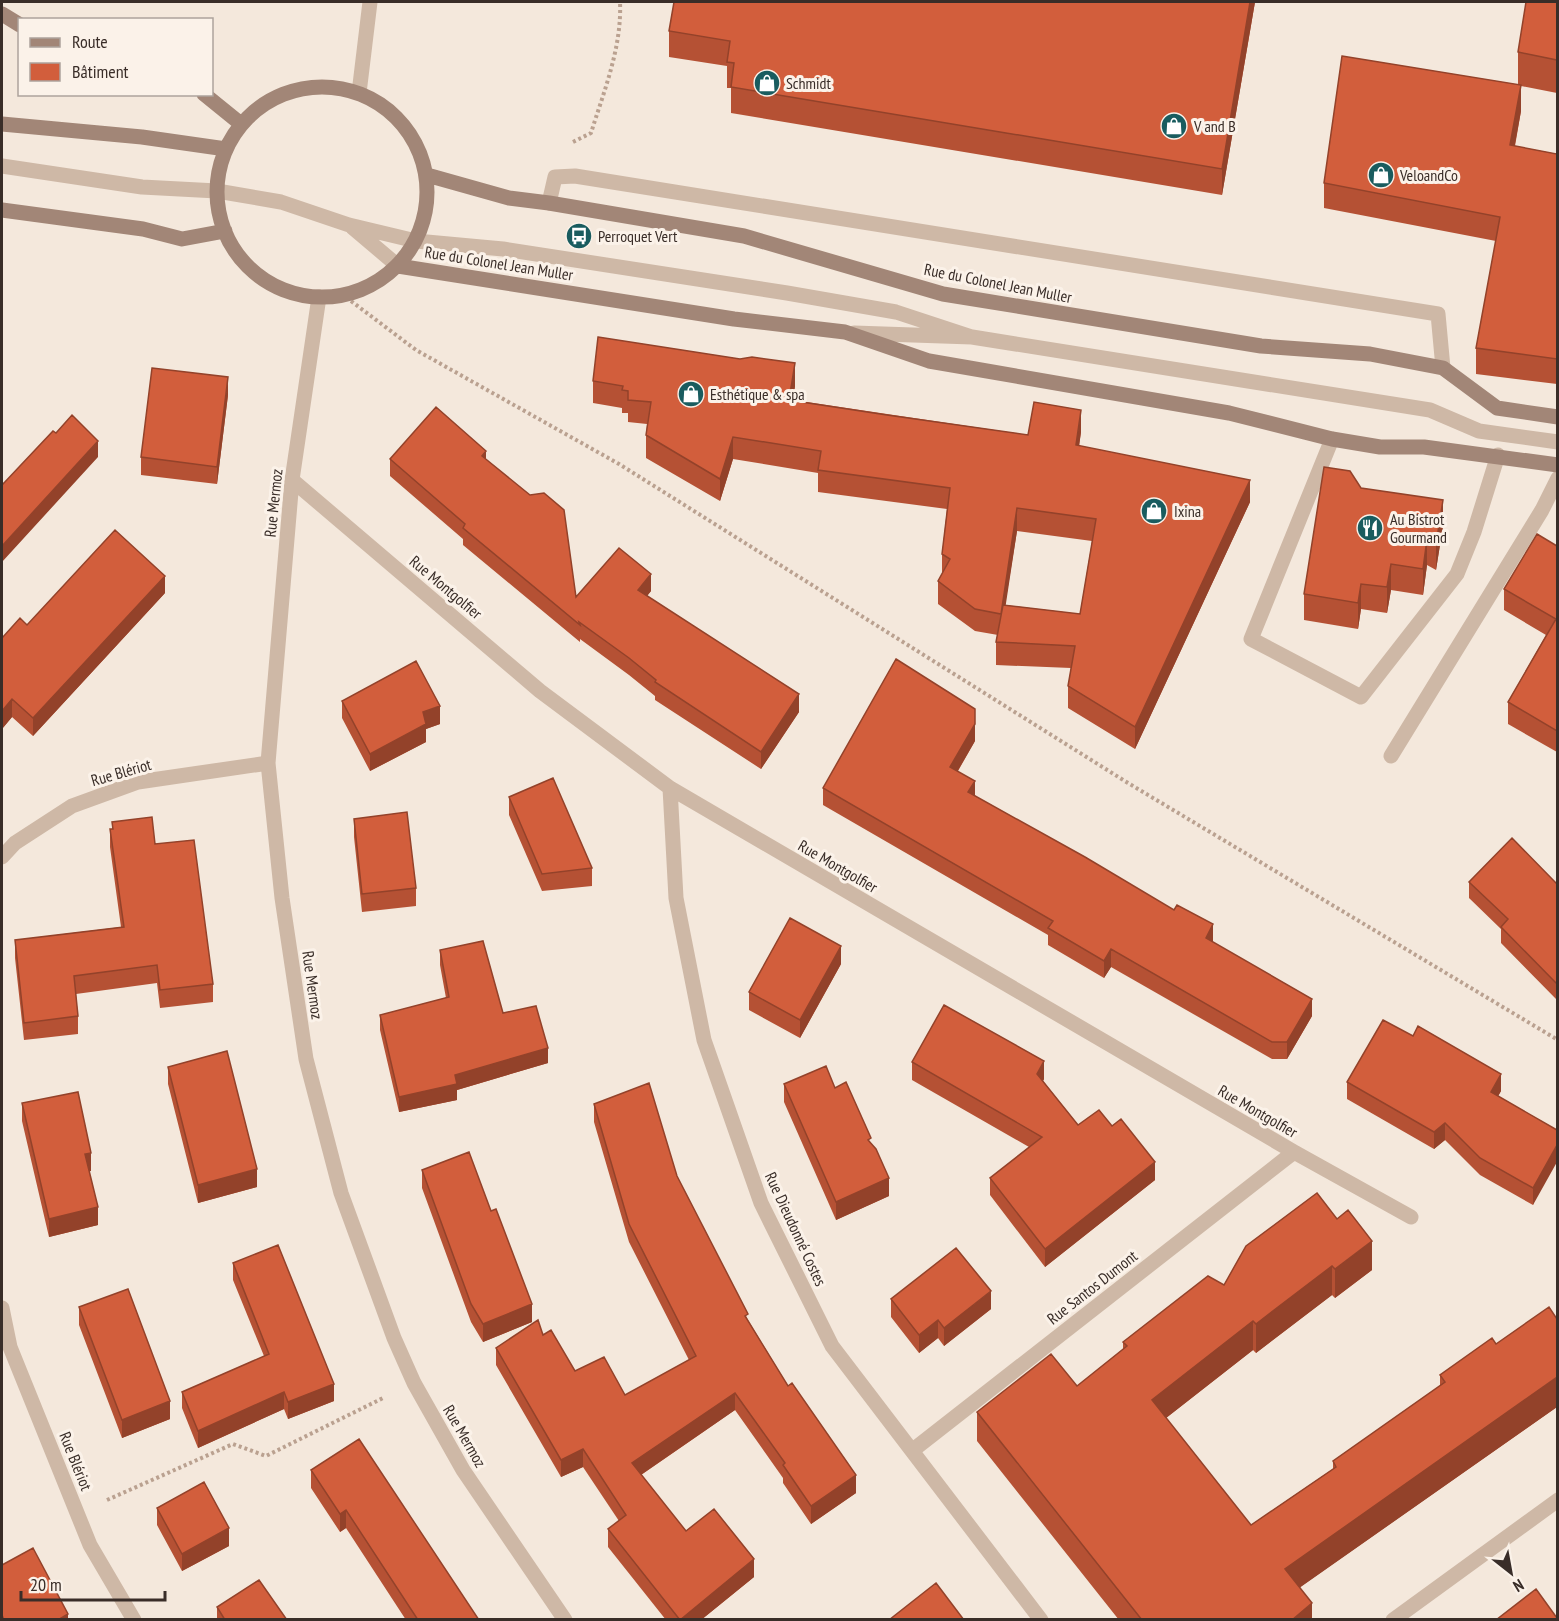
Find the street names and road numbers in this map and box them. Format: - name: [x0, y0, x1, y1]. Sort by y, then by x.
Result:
- street label: Rue du Colonel Jean Muller: [423, 241, 575, 285]
- street label: Rue du Colonel Jean Muller: [923, 259, 1074, 307]
- street label: Rue Mermoz: [259, 468, 287, 538]
- street label: Rue Montgolfier: [406, 551, 487, 624]
- street label: Rue Blériot: [89, 754, 154, 790]
- street label: Rue Montgolfier: [795, 835, 882, 897]
- street label: Rue Mermoz: [298, 950, 328, 1021]
- street label: Rue Montgolfier: [1215, 1080, 1302, 1142]
- street label: Rue Dieudonné Costes: [761, 1169, 831, 1289]
- street label: Rue Santos Dumont: [1043, 1245, 1142, 1328]
- street label: Rue Mermoz: [439, 1401, 491, 1471]
- street label: Rue Blériot: [55, 1429, 97, 1494]

